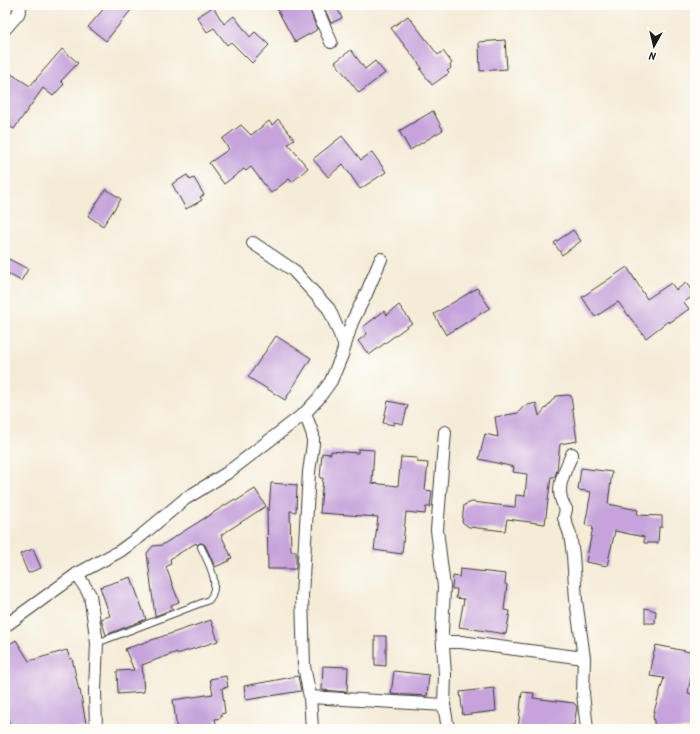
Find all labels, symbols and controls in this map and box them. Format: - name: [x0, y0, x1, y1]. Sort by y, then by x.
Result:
- north arrow: [634, 26, 674, 66]
- text: N: [648, 46, 657, 64]

